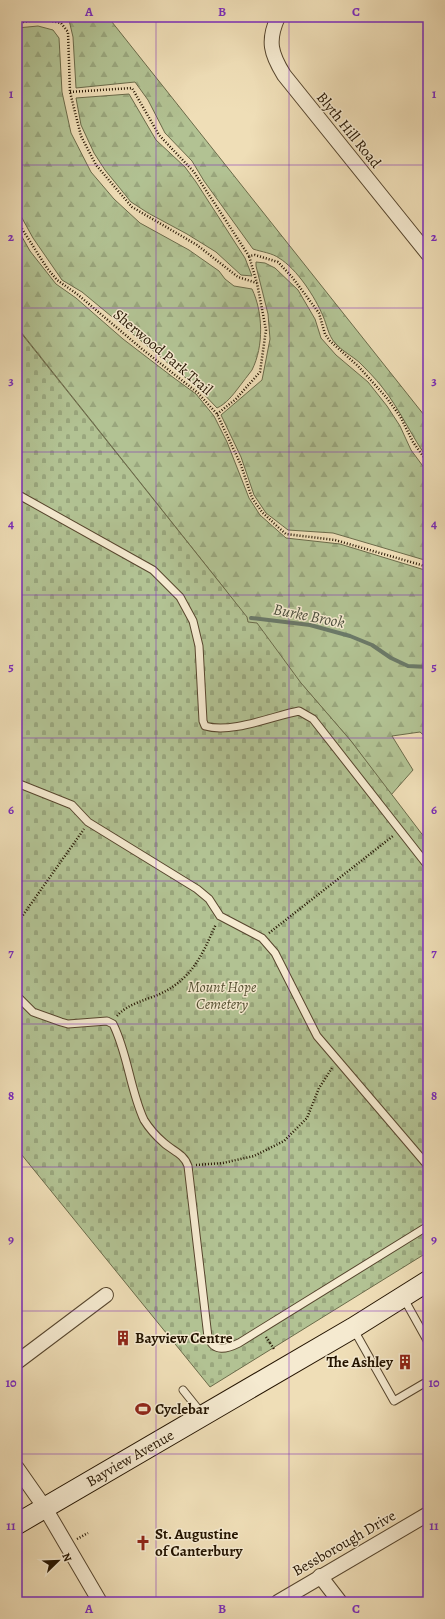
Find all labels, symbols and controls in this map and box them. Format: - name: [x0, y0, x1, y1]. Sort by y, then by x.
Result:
- text: A: [84, 3, 94, 20]
- text: B: [218, 3, 226, 20]
- text: C: [352, 3, 360, 20]
- text: 1: [9, 85, 14, 102]
- text: 1: [432, 85, 437, 102]
- street label: Blyth Hill Road: [312, 88, 386, 173]
- text: 2: [8, 228, 15, 245]
- text: 2: [431, 228, 438, 245]
- street label: Sherwood Park Trail: [109, 304, 217, 400]
- text: 3: [8, 372, 14, 389]
- text: 3: [431, 372, 437, 389]
- text: 4: [8, 515, 14, 532]
- text: 4: [431, 515, 437, 532]
- water label: Burke Brook: [271, 598, 347, 634]
- text: 5: [8, 658, 14, 675]
- text: 5: [431, 658, 437, 675]
- text: 6: [8, 801, 14, 818]
- text: 6: [431, 801, 437, 818]
- text: 7: [8, 944, 14, 961]
- text: 7: [431, 944, 437, 961]
- park label: Mount Hope Cemetery: [188, 977, 257, 1014]
- text: 8: [8, 1087, 14, 1104]
- text: 8: [431, 1087, 437, 1104]
- text: 9: [8, 1231, 14, 1248]
- text: 9: [431, 1231, 437, 1248]
- place label: Bayview Centre: [135, 1328, 233, 1348]
- building icon: Bayview Centre: [114, 1329, 132, 1347]
- place label: The Ashley: [327, 1352, 394, 1372]
- building icon: The Ashley: [396, 1353, 414, 1371]
- text: 10: [5, 1374, 17, 1391]
- text: 10: [428, 1374, 440, 1391]
- place label: Cyclebar: [155, 1399, 209, 1419]
- sports icon: Cyclebar: [134, 1400, 152, 1418]
- street label: Bayview Avenue: [82, 1425, 178, 1491]
- street label: Bessborough Drive: [289, 1505, 399, 1581]
- text: 11: [6, 1517, 16, 1534]
- text: 11: [429, 1517, 439, 1534]
- place label: St. Augustine of Canterbury: [155, 1524, 244, 1561]
- church icon: St. Augustine of Canterbury: [134, 1534, 152, 1552]
- north arrow: [38, 1541, 78, 1581]
- text: N: [58, 1551, 75, 1564]
- text: A: [84, 1600, 94, 1617]
- text: B: [218, 1600, 226, 1617]
- text: C: [352, 1600, 360, 1617]

